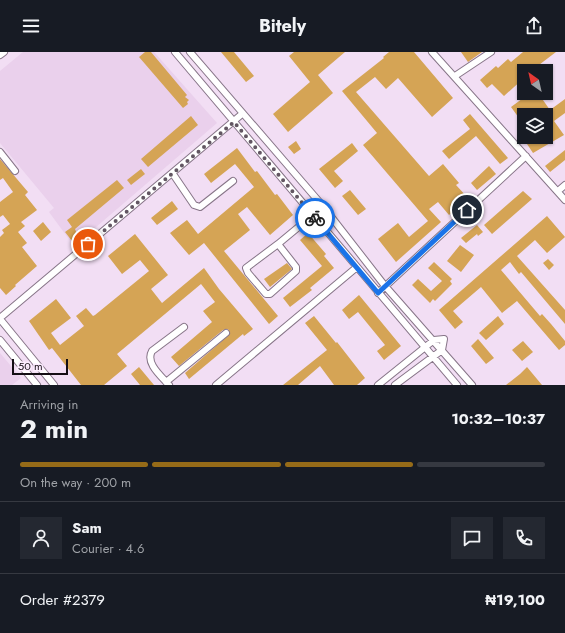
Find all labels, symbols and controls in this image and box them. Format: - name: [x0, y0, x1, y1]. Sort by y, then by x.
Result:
- text: Bitely: [259, 13, 306, 39]
- icon: menu: [20, 15, 42, 37]
- icon: share: [523, 15, 545, 37]
- north arrow: [517, 64, 553, 100]
- map controls: [517, 64, 553, 144]
- button: layers: [517, 108, 553, 144]
- pin: [450, 193, 484, 227]
- courier: [295, 198, 335, 238]
- icon: home: [456, 199, 478, 221]
- icon: bike: [304, 207, 326, 229]
- pin: [71, 227, 105, 261]
- icon: bag: [77, 233, 99, 255]
- scale bar: [12, 357, 68, 376]
- text: 50 m: [18, 358, 43, 374]
- text: Arriving in: [20, 395, 78, 414]
- text: 10:32–10:37: [451, 408, 545, 430]
- text: 2 min: [20, 410, 88, 448]
- text: On the way · 200 m: [20, 473, 131, 492]
- button: person: [20, 517, 62, 559]
- text: Sam: [72, 517, 102, 539]
- button: chat: [451, 517, 493, 559]
- button: phone: [503, 517, 545, 559]
- text: Courier · 4.6: [72, 539, 145, 558]
- text: Order #2379: [20, 589, 105, 611]
- text: ₦19,100: [485, 589, 545, 611]

